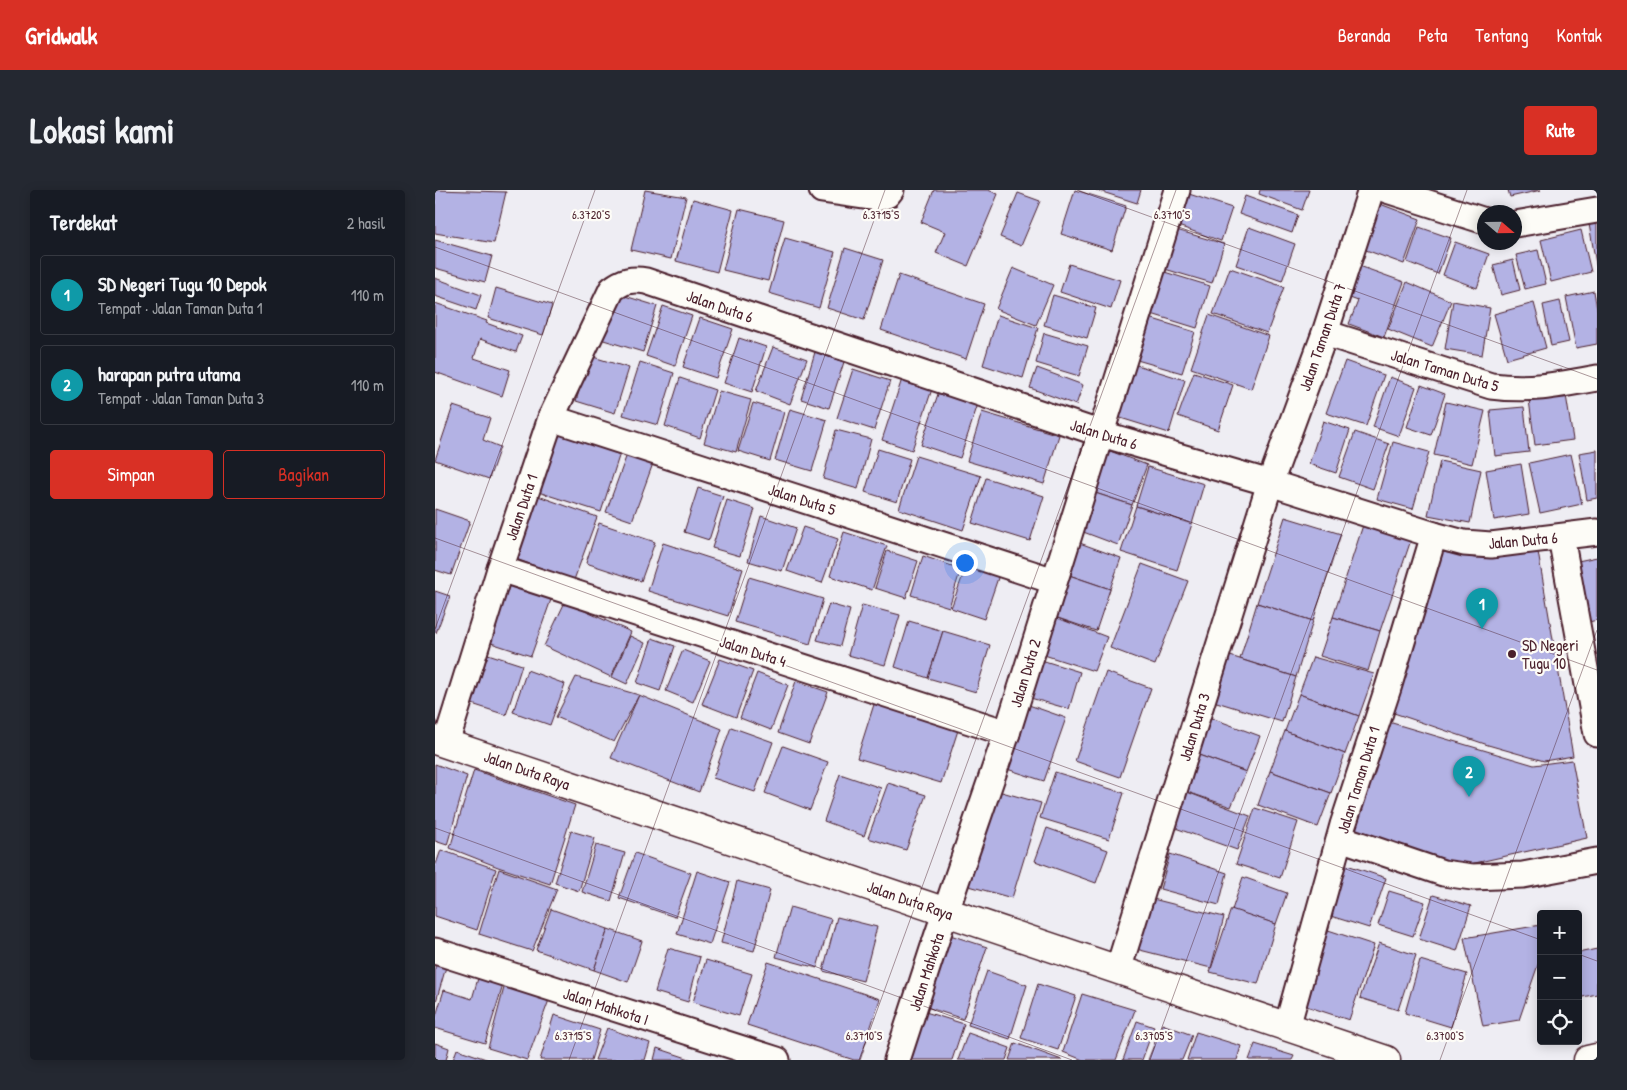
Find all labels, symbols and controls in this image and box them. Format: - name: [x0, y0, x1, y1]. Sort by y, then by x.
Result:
- text: Gridwalk: [25, 19, 97, 51]
- text: Beranda: [1338, 23, 1390, 48]
- text: Peta: [1418, 23, 1447, 48]
- text: Tentang: [1475, 23, 1528, 48]
- text: Kontak: [1556, 23, 1602, 48]
- button: Rute: [1524, 106, 1597, 155]
- text: Lokasi kami: [30, 107, 175, 154]
- north arrow: [1477, 205, 1522, 250]
- text: 6.3720°S: [572, 206, 610, 223]
- text: 6.3715°S: [863, 206, 900, 223]
- text: 6.3710°S: [1154, 206, 1191, 223]
- text: Terdekat: [50, 208, 117, 237]
- text: 2 hasil: [347, 212, 385, 234]
- text: SD Negeri Tugu 10 Depok: [98, 271, 267, 297]
- street label: Jalan Taman Duta 7: [1293, 280, 1351, 394]
- text: 1: [64, 284, 70, 306]
- text: 110 m: [351, 284, 384, 306]
- street label: Jalan Duta 6: [684, 284, 756, 328]
- text: Tempat · Jalan Taman Duta 1: [98, 297, 263, 319]
- street label: Jalan Taman Duta 5: [1388, 343, 1502, 397]
- text: harapan putra utama: [98, 361, 240, 387]
- text: 2: [63, 374, 71, 396]
- text: 110 m: [351, 374, 384, 396]
- text: Tempat · Jalan Taman Duta 3: [98, 387, 264, 409]
- street label: Jalan Duta 6: [1068, 413, 1140, 455]
- button: Simpan: [50, 450, 213, 499]
- button: Bagikan: [223, 450, 385, 499]
- street label: Jalan Duta 1: [499, 471, 543, 543]
- street label: Jalan Duta 5: [765, 478, 839, 520]
- street label: Jalan Duta 6: [1487, 526, 1559, 554]
- your location: [952, 550, 978, 576]
- pin: 1: [1466, 588, 1498, 629]
- street label: Jalan Duta 4: [717, 630, 789, 672]
- place label: SD Negeri Tugu 10: [1522, 634, 1579, 674]
- street label: Jalan Duta 2: [1004, 636, 1046, 710]
- marker: SD Negeri Tugu 10: [1506, 648, 1518, 660]
- street label: Jalan Duta 3: [1173, 690, 1215, 764]
- street label: Jalan Taman Duta 1: [1331, 724, 1385, 836]
- street label: Jalan Duta Raya: [481, 745, 573, 795]
- pin: 2: [1453, 756, 1485, 797]
- street label: Jalan Duta Raya: [864, 875, 956, 925]
- map controls: [1537, 910, 1582, 1045]
- button: +: [1537, 910, 1582, 955]
- street label: Jalan Mahkota: [903, 930, 949, 1014]
- button: −: [1537, 955, 1582, 1000]
- street label: Jalan Mahkota I: [561, 982, 651, 1030]
- button: locate: [1537, 1000, 1582, 1045]
- text: 6.3715°S: [555, 1027, 592, 1044]
- text: 6.3710°S: [846, 1027, 883, 1044]
- text: 6.3705°S: [1135, 1027, 1173, 1044]
- text: 6.3700°S: [1426, 1027, 1464, 1044]

